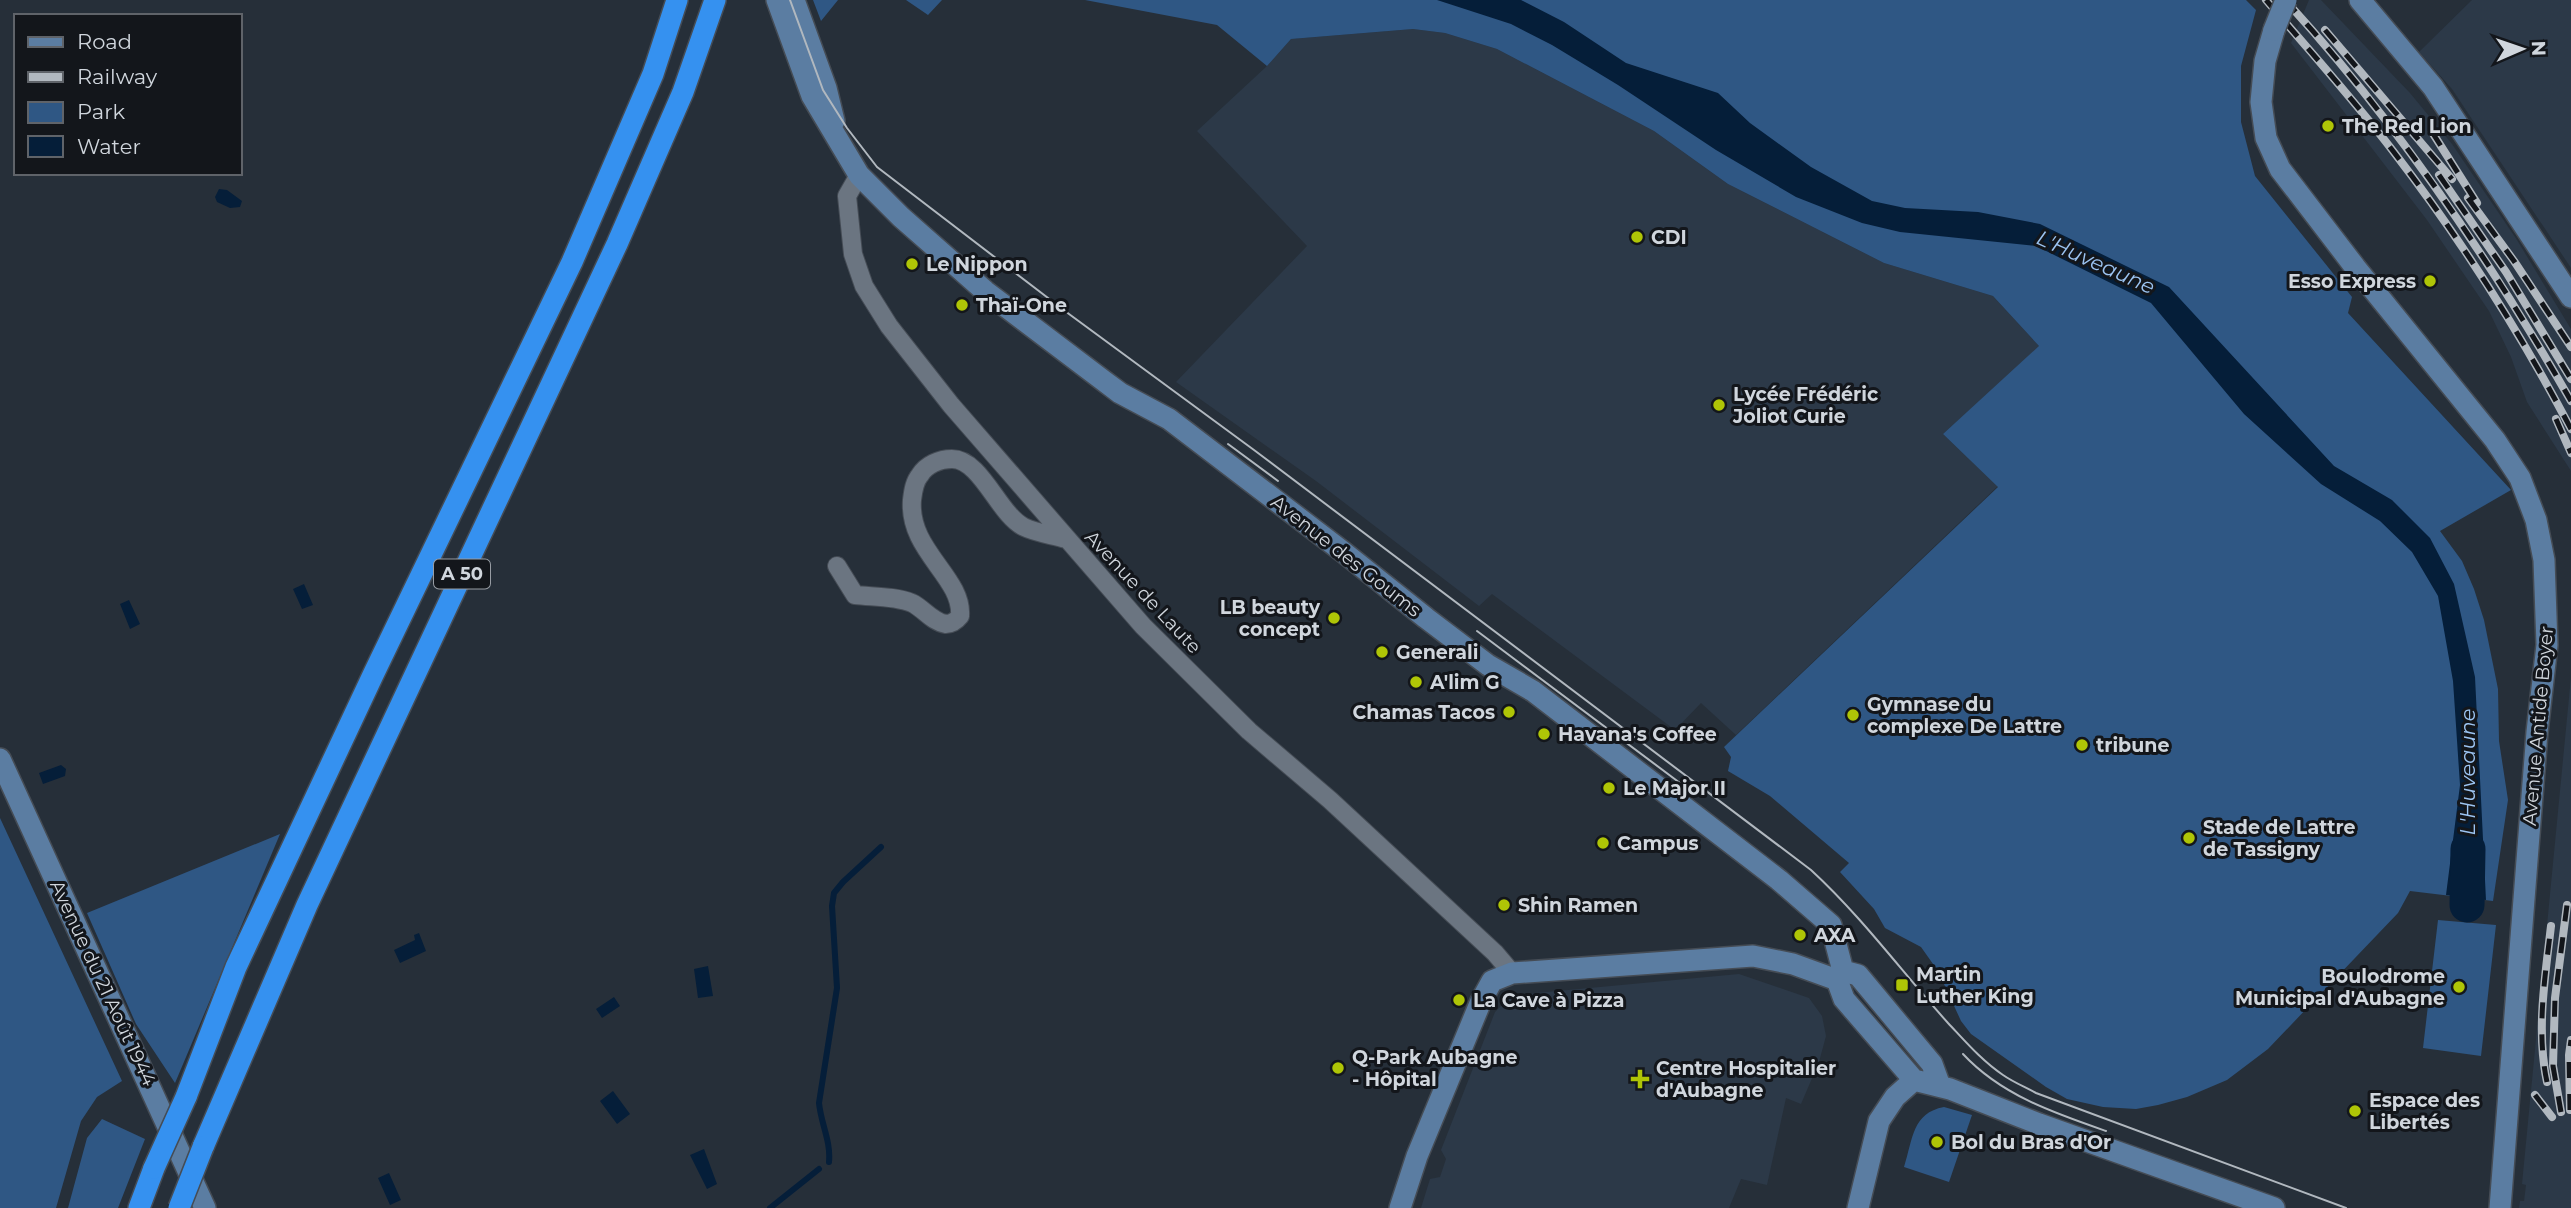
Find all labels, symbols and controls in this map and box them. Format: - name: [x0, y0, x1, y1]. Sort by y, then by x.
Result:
- legend: [14, 14, 242, 175]
- north arrow: [2487, 14, 2557, 84]
- text: Road: [77, 29, 132, 54]
- text: N: [2527, 40, 2550, 57]
- text: Railway: [77, 64, 158, 89]
- text: Park: [77, 99, 125, 124]
- place label: The Red Lion: [2342, 115, 2472, 138]
- marker: The Red Lion: [2320, 118, 2336, 134]
- text: Water: [77, 134, 141, 159]
- water label: L'Huveaune: [2033, 225, 2159, 299]
- place label: CDI: [1651, 226, 1687, 249]
- marker: CDI: [1629, 229, 1645, 245]
- place label: Le Nippon: [926, 253, 1028, 276]
- marker: Le Nippon: [904, 256, 920, 272]
- place label: Esso Express: [2288, 270, 2416, 293]
- marker: Esso Express: [2422, 273, 2438, 289]
- place label: Thaï-One: [976, 294, 1067, 317]
- marker: Thaï-One: [954, 297, 970, 313]
- place label: Lycée Frédéric Joliot Curie: [1732, 383, 1878, 428]
- marker: Lycée Frédéric Joliot Curie: [1711, 397, 1727, 413]
- street label: Avenue des Goums: [1266, 490, 1426, 622]
- street label: Avenue de Laute: [1080, 526, 1206, 658]
- road number: A 50: [434, 560, 490, 588]
- place label: LB beauty concept: [1220, 596, 1321, 641]
- marker: LB beauty concept: [1326, 610, 1342, 626]
- street label: Avenue Antide Boyer: [2518, 625, 2558, 827]
- place label: Generali: [1396, 641, 1478, 664]
- marker: Generali: [1374, 644, 1390, 660]
- place label: A'lim G: [1429, 671, 1500, 694]
- marker: A'lim G: [1408, 674, 1424, 690]
- place label: Gymnase du complexe De Lattre: [1867, 693, 2062, 738]
- place label: Chamas Tacos: [1353, 701, 1495, 724]
- marker: Chamas Tacos: [1501, 704, 1517, 720]
- marker: Gymnase du complexe De Lattre: [1845, 707, 1861, 723]
- water label: L'Huveaune: [2455, 709, 2480, 835]
- place label: Havana's Coffee: [1558, 723, 1717, 746]
- marker: Havana's Coffee: [1536, 726, 1552, 742]
- place label: tribune: [2096, 734, 2169, 757]
- marker: tribune: [2074, 737, 2090, 753]
- place label: Le Major II: [1623, 777, 1726, 800]
- marker: Le Major II: [1601, 780, 1617, 796]
- place label: Stade de Lattre de Tassigny: [2203, 816, 2355, 861]
- marker: Stade de Lattre de Tassigny: [2181, 830, 2197, 846]
- place label: Campus: [1617, 832, 1699, 855]
- marker: Campus: [1595, 835, 1611, 851]
- street label: Avenue du 21 Août 1944: [45, 876, 161, 1090]
- place label: Shin Ramen: [1518, 894, 1638, 917]
- marker: Shin Ramen: [1496, 897, 1512, 913]
- place label: AXA: [1813, 924, 1856, 947]
- marker: AXA: [1792, 927, 1808, 943]
- place label: Martin Luther King: [1916, 963, 2034, 1008]
- place label: Boulodrome Municipal d'Aubagne: [2235, 965, 2445, 1010]
- marker: Martin Luther King: [1894, 977, 1910, 993]
- marker: Boulodrome Municipal d'Aubagne: [2451, 979, 2467, 995]
- place label: La Cave à Pizza: [1473, 989, 1624, 1012]
- marker: La Cave à Pizza: [1451, 992, 1467, 1008]
- place label: Q-Park Aubagne - Hôpital: [1352, 1046, 1517, 1091]
- place label: Centre Hospitalier d'Aubagne: [1656, 1057, 1836, 1102]
- marker: Q-Park Aubagne - Hôpital: [1330, 1060, 1346, 1076]
- marker: Centre Hospitalier d'Aubagne: [1630, 1069, 1650, 1089]
- place label: Espace des Libertés: [2369, 1089, 2480, 1134]
- marker: Espace des Libertés: [2347, 1103, 2363, 1119]
- place label: Bol du Bras d'Or: [1951, 1131, 2111, 1154]
- marker: Bol du Bras d'Or: [1929, 1134, 1945, 1150]

